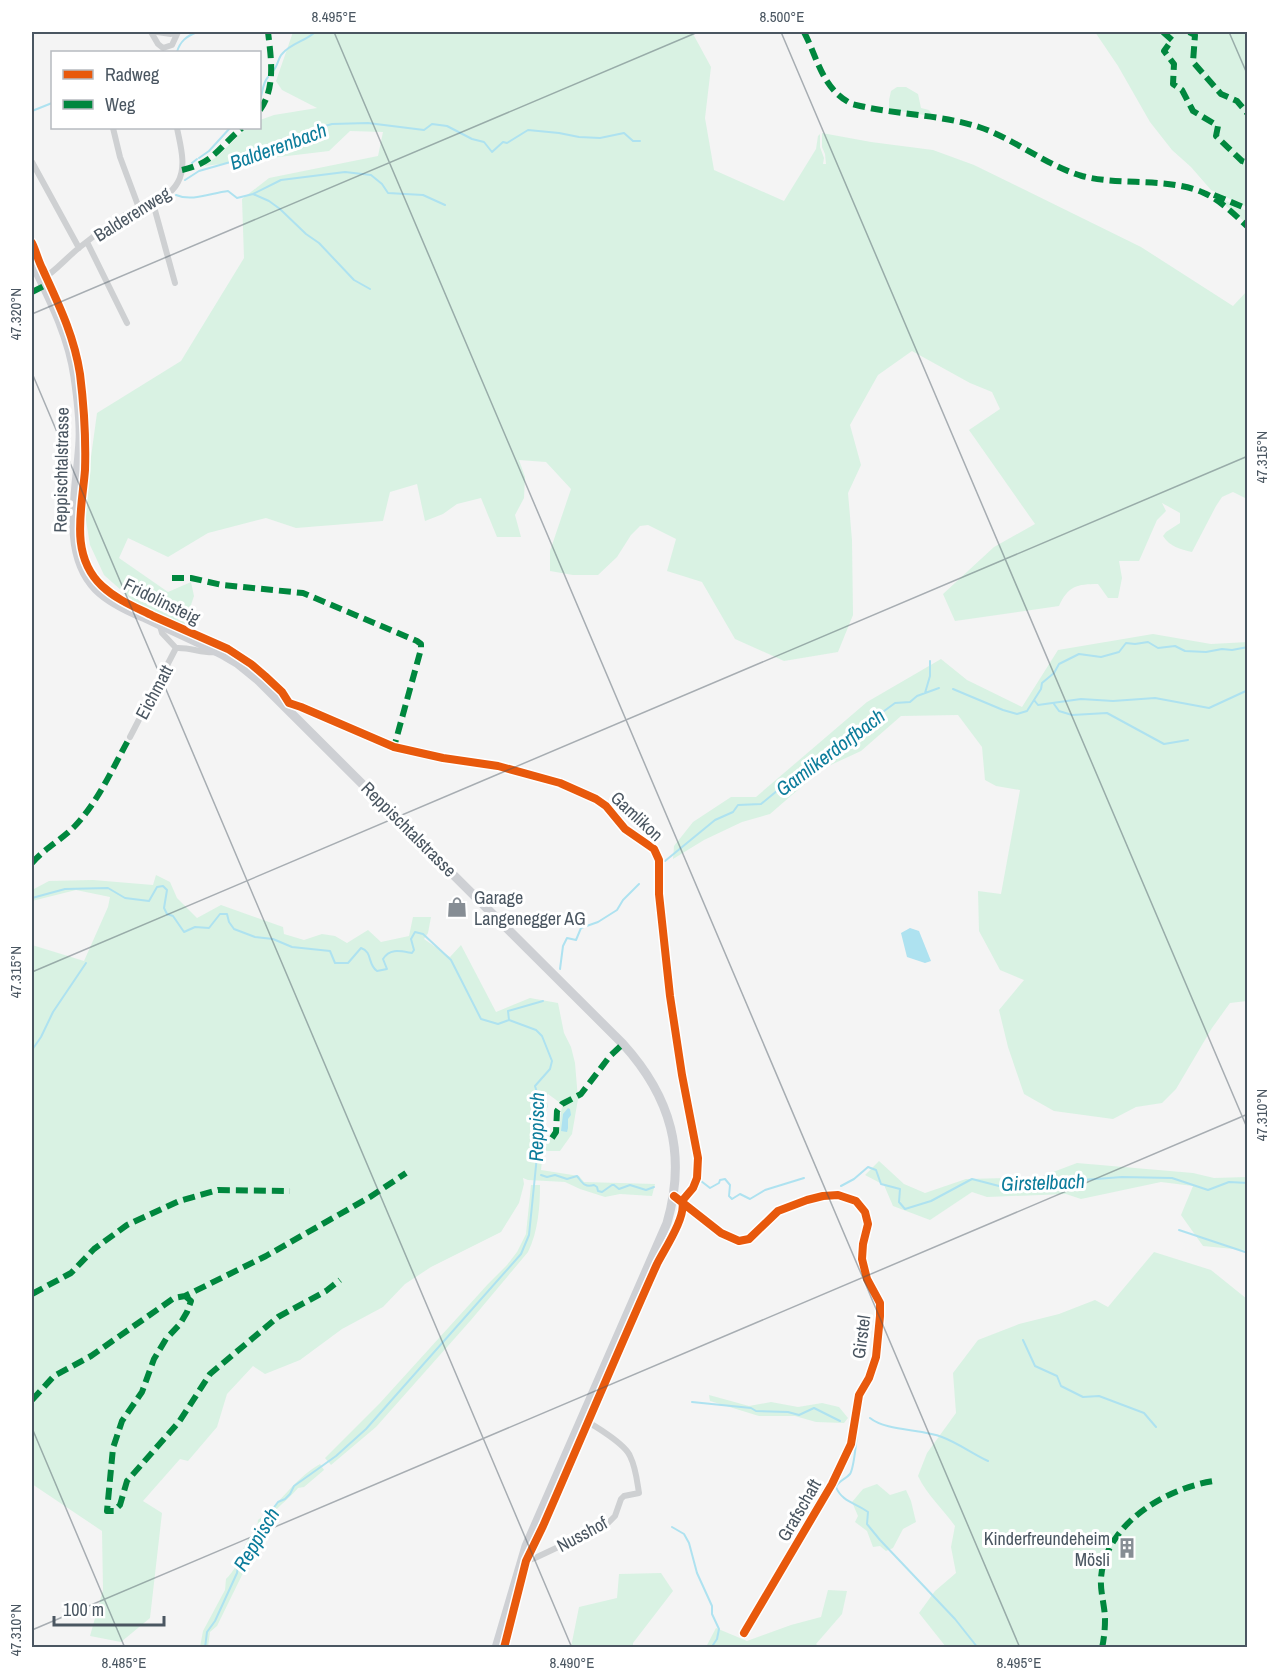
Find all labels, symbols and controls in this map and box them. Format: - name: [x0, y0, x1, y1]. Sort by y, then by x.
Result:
- text: 8.495°E: [312, 6, 357, 27]
- text: 8.500°E: [760, 6, 805, 27]
- legend: [51, 51, 261, 129]
- text: Radweg: [105, 62, 160, 87]
- text: Weg: [105, 92, 136, 117]
- water label: Balderenbach: [226, 116, 330, 176]
- street label: Balderenweg: [89, 180, 176, 247]
- text: 47.320°N: [5, 288, 26, 340]
- street label: Reppischtalstrasse: [47, 407, 75, 533]
- text: 47.315°N: [1251, 431, 1272, 483]
- street label: Fridolinsteig: [120, 572, 205, 631]
- street label: Eichmatt: [129, 660, 179, 724]
- water label: Gamlikerdorfbach: [770, 702, 890, 802]
- street label: Reppischtalstrasse: [356, 776, 462, 882]
- street label: Gamlikon: [605, 785, 669, 847]
- place label: Garage Langenegger AG: [474, 885, 586, 931]
- shop icon: Garage Langenegger AG: [445, 895, 469, 919]
- text: 47.315°N: [5, 946, 26, 998]
- text: 47.310°N: [1251, 1089, 1272, 1141]
- water label: Reppisch: [522, 1092, 550, 1162]
- water label: Girstelbach: [1001, 1167, 1085, 1197]
- street label: Girstel: [846, 1314, 876, 1360]
- street label: Grafschaft: [771, 1474, 827, 1546]
- water label: Reppisch: [227, 1502, 285, 1576]
- street label: Nusshof: [552, 1510, 613, 1558]
- place label: Kinderfreundeheim Mösli: [984, 1526, 1110, 1572]
- building icon: Kinderfreundeheim Mösli: [1115, 1536, 1139, 1560]
- scale bar: [54, 1589, 164, 1627]
- text: 100 m: [63, 1597, 104, 1622]
- text: 47.310°N: [5, 1604, 26, 1656]
- text: 8.485°E: [102, 1652, 147, 1673]
- text: 8.490°E: [550, 1652, 595, 1673]
- text: 8.495°E: [997, 1652, 1042, 1673]

